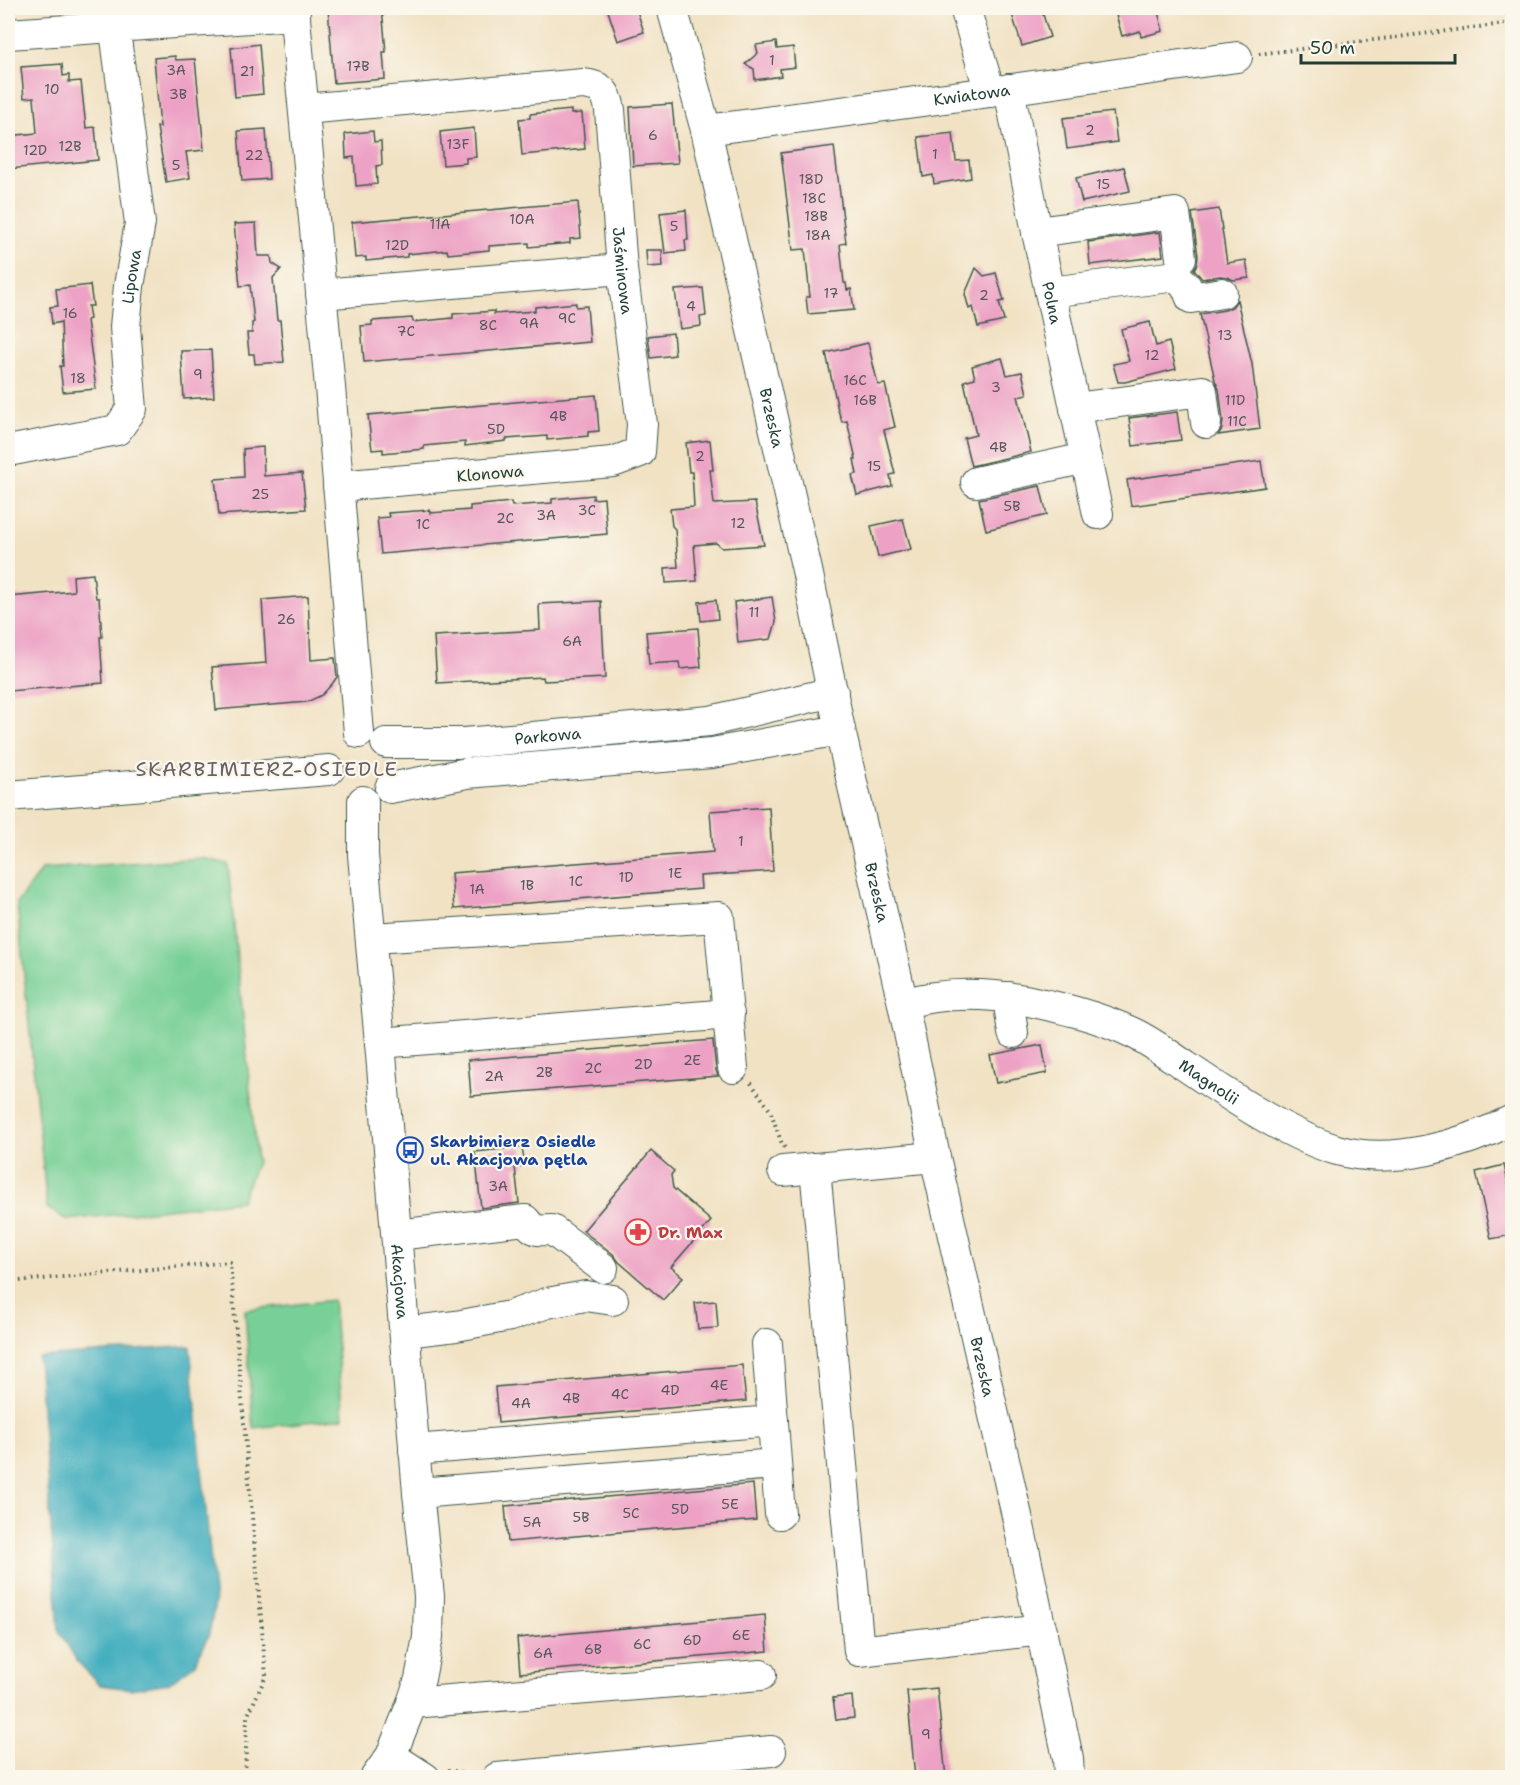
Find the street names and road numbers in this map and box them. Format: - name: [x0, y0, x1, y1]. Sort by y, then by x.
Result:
- street label: Kwiatowa: [932, 79, 1011, 110]
- street label: Jaśminowa: [608, 226, 638, 316]
- street label: Lipowa: [117, 248, 146, 305]
- street label: Polna: [1037, 280, 1067, 326]
- street label: Brzeska: [755, 386, 789, 450]
- street label: Klonowa: [456, 460, 524, 487]
- street label: Parkowa: [514, 723, 582, 749]
- street label: Brzeska: [860, 860, 894, 924]
- street label: Magnolii: [1175, 1055, 1243, 1110]
- street label: Akacjowa: [386, 1243, 413, 1320]
- street label: Brzeska: [965, 1335, 999, 1399]

